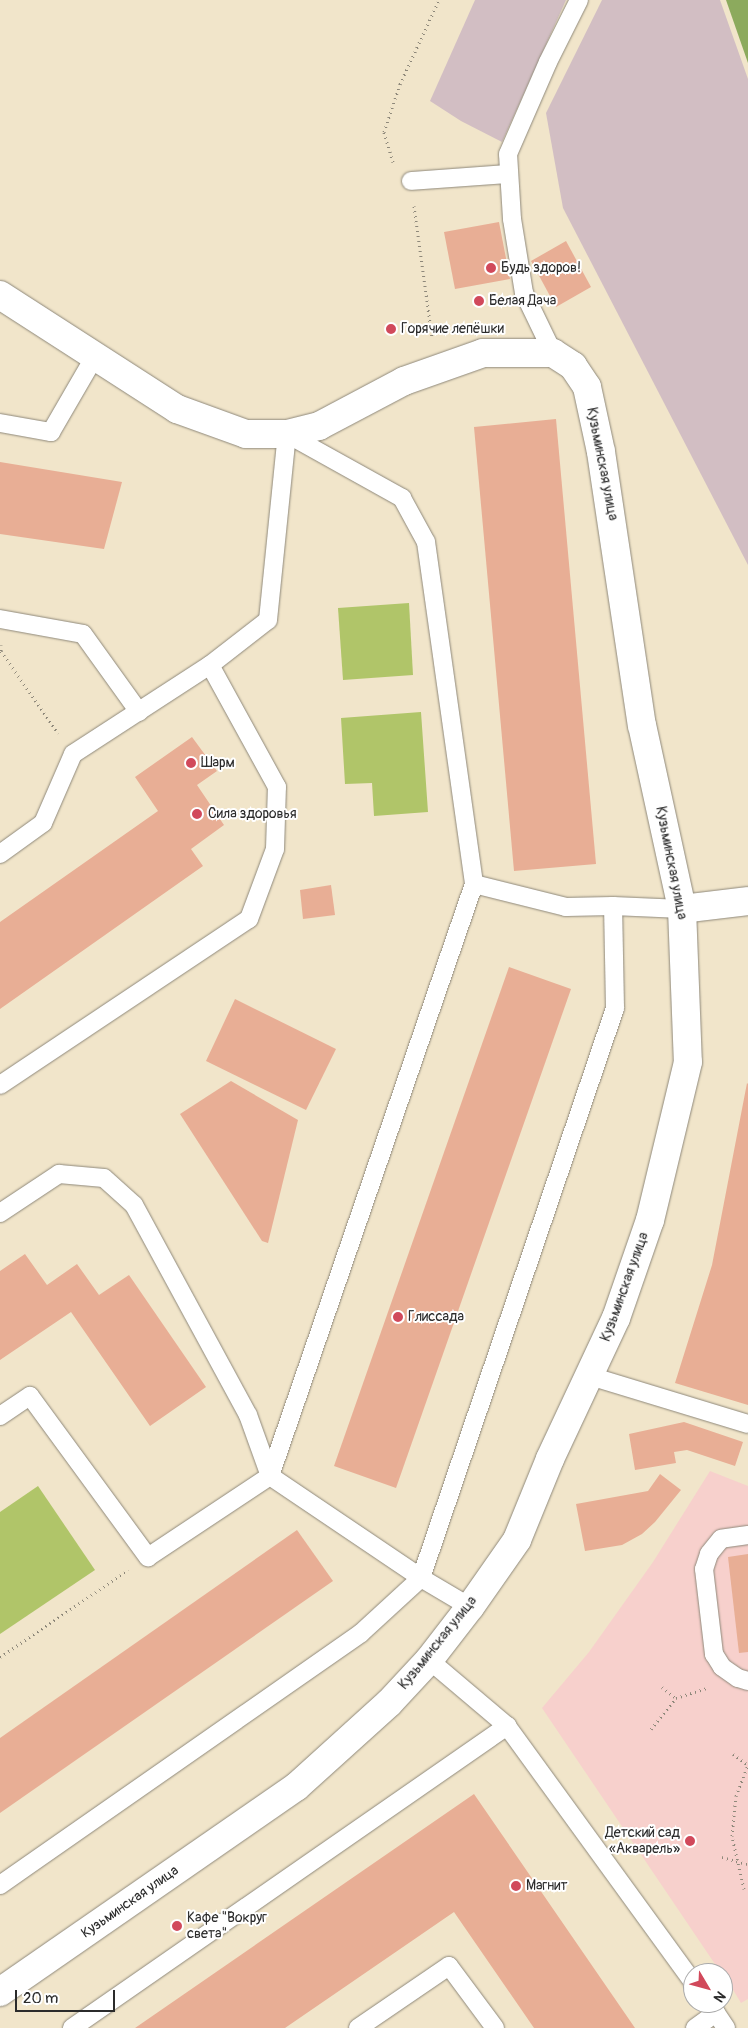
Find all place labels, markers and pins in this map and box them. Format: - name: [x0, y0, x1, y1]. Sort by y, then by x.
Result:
- place label: Будь здоров!: [501, 260, 581, 276]
- marker: Будь здоров!: [485, 262, 497, 274]
- place label: Белая Дача: [489, 293, 556, 309]
- marker: Белая Дача: [473, 295, 485, 307]
- place label: Горячие лепёшки: [401, 321, 504, 337]
- marker: Горячие лепёшки: [385, 323, 397, 335]
- place label: Шарм: [201, 755, 235, 771]
- marker: Шарм: [185, 757, 197, 769]
- place label: Сила здоровья: [208, 806, 296, 822]
- marker: Сила здоровья: [190, 807, 204, 821]
- place label: Глиссада: [408, 1309, 464, 1325]
- marker: Глиссада: [392, 1311, 404, 1323]
- place label: Детский сад «Акварель»: [605, 1825, 680, 1858]
- marker: Детский сад «Акварель»: [684, 1835, 696, 1847]
- place label: Магнит: [526, 1878, 568, 1894]
- marker: Магнит: [510, 1880, 522, 1892]
- place label: Кафе "Вокруг света": [187, 1910, 267, 1942]
- marker: Кафе "Вокруг света": [171, 1920, 183, 1932]

